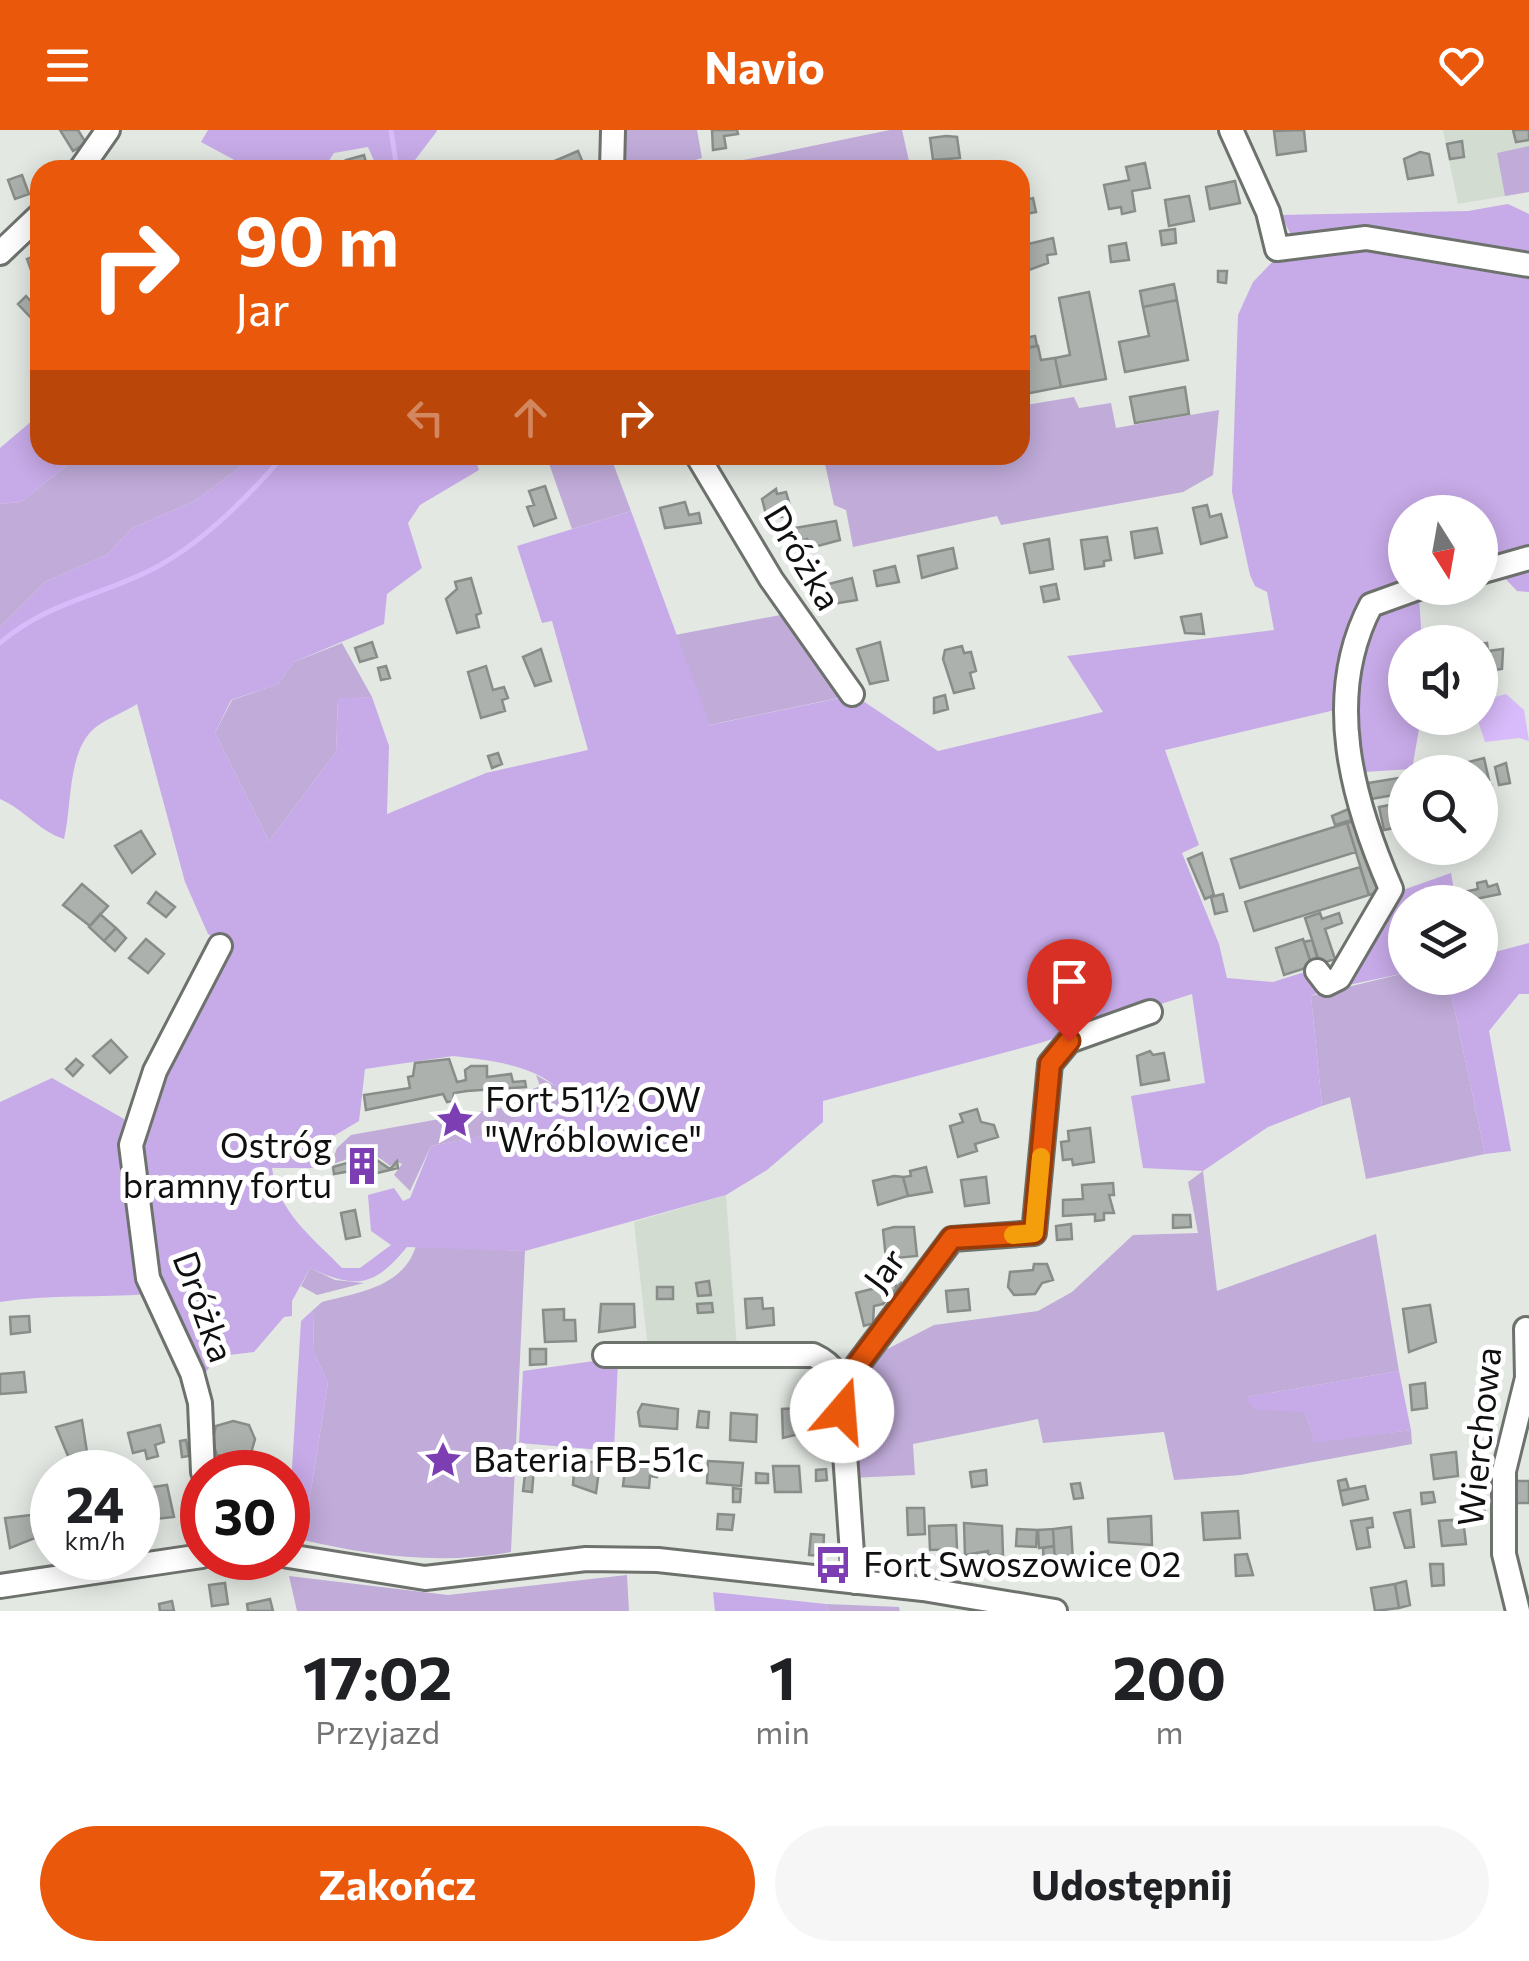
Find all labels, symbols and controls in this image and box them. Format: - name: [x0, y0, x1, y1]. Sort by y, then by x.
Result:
- icon: menu: [40, 38, 95, 93]
- text: Navio: [704, 38, 825, 93]
- icon: heart: [1434, 38, 1489, 93]
- text: 90 m: [235, 195, 399, 280]
- icon: right: [70, 200, 200, 330]
- text: Jar: [235, 280, 290, 335]
- icon: left: [398, 390, 453, 445]
- icon: ahead: [503, 390, 558, 445]
- icon: right: [608, 390, 663, 445]
- north arrow: [1388, 495, 1498, 605]
- map controls: [1388, 495, 1498, 995]
- street label: Dróżka: [756, 496, 852, 617]
- button: sound: [1388, 625, 1498, 735]
- button: search: [1388, 755, 1498, 865]
- button: layers: [1388, 885, 1498, 995]
- pin: [1027, 939, 1112, 1042]
- icon: arrive: [1042, 954, 1097, 1009]
- place label: Fort 51½ OW "Wróblowice": [485, 1076, 702, 1159]
- place icon: Fort 51½ OW "Wróblowice": [434, 1099, 476, 1141]
- place label: Ostróg bramny fortu: [123, 1122, 332, 1205]
- building icon: Ostróg bramny fortu: [341, 1145, 383, 1187]
- street label: Jar: [853, 1239, 913, 1298]
- street label: Dróżka: [166, 1245, 245, 1367]
- street label: Wierchowa: [1447, 1345, 1508, 1529]
- position arrow: [790, 1359, 894, 1463]
- place label: Bateria FB-51c: [473, 1436, 704, 1479]
- place icon: Bateria FB-51c: [422, 1439, 464, 1481]
- speed limit sign: 30: [180, 1450, 310, 1580]
- text: 24: [66, 1472, 124, 1533]
- text: km/h: [65, 1525, 125, 1555]
- place label: Fort Swoszowice 02: [863, 1541, 1181, 1584]
- bus stop icon: Fort Swoszowice 02: [812, 1544, 854, 1586]
- text: 17:02: [303, 1639, 452, 1712]
- text: 1: [769, 1639, 796, 1712]
- text: 200: [1113, 1639, 1226, 1712]
- text: Przyjazd: [315, 1711, 440, 1751]
- text: min: [755, 1711, 810, 1751]
- text: m: [1155, 1711, 1183, 1751]
- button: Zakończ: [40, 1826, 755, 1941]
- button: Udostępnij: [775, 1826, 1489, 1941]

